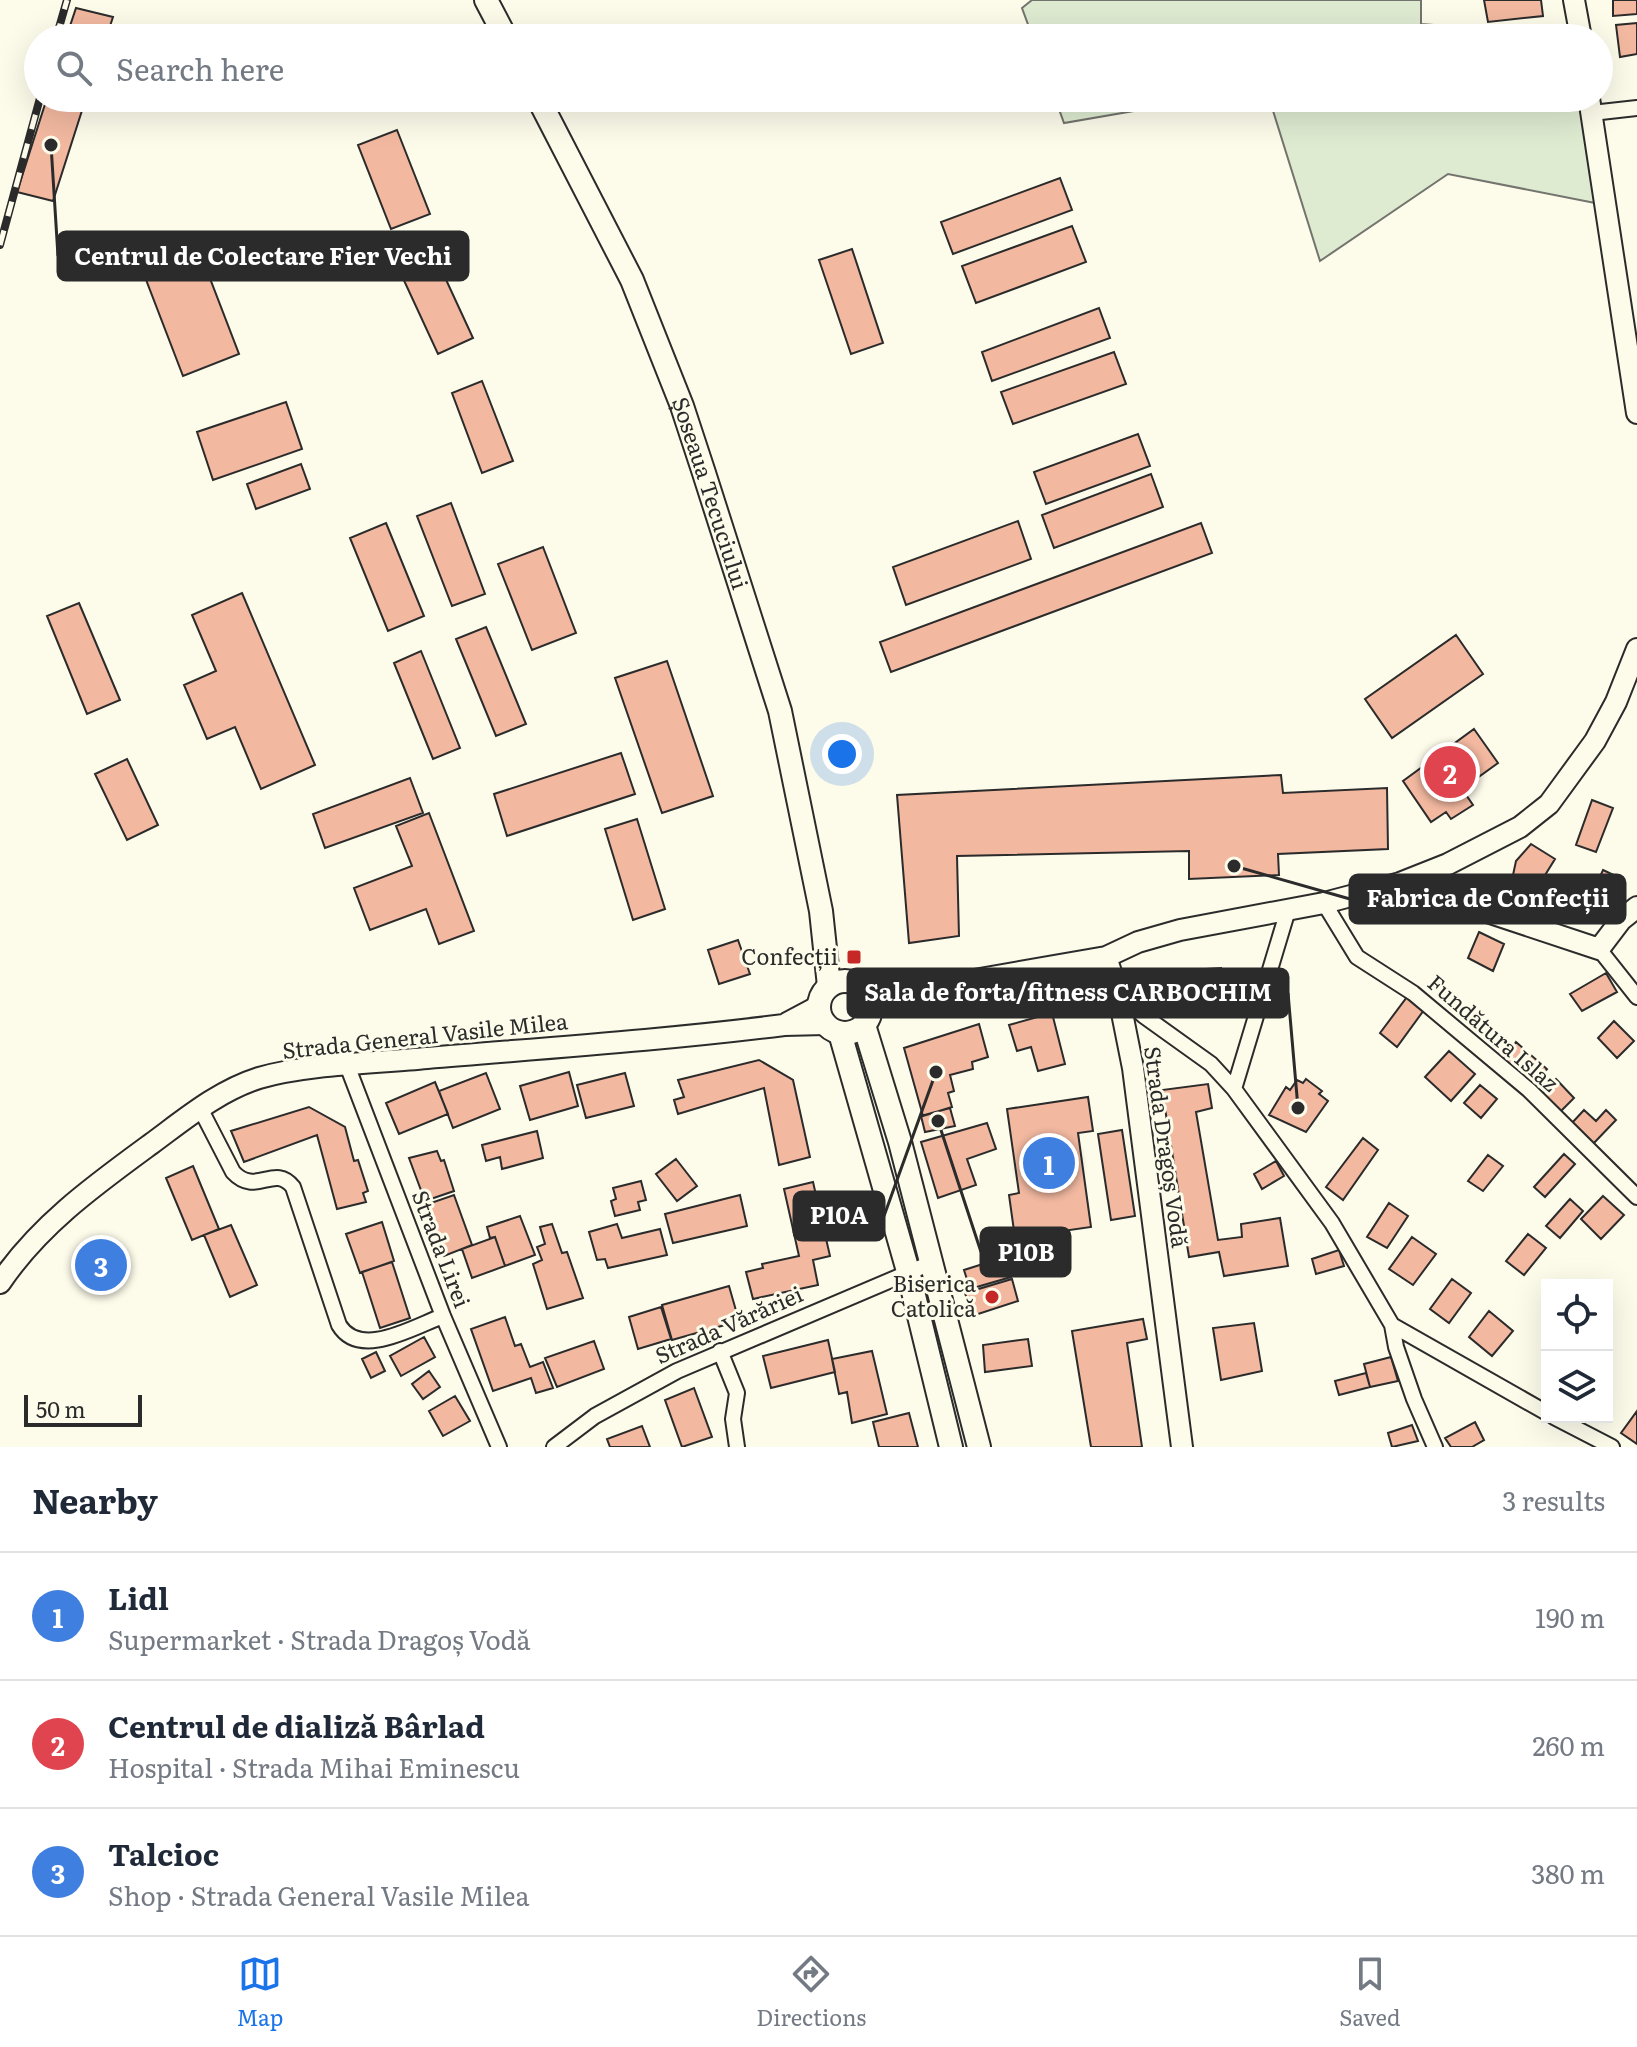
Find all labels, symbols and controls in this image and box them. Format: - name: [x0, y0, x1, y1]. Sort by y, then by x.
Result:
- search box: [24, 24, 1613, 112]
- icon: search: [52, 46, 96, 90]
- text: Search here: [116, 46, 284, 90]
- callout: Centrul de Colectare Fier Vechi: [58, 232, 468, 280]
- text: Centrul de Colectare Fier Vechi: [74, 237, 452, 272]
- street label: Șoseaua Tecuciului: [665, 391, 758, 593]
- your location: [822, 734, 862, 774]
- pin: 2: [1424, 742, 1476, 802]
- callout: Fabrica de Confecții: [1350, 875, 1625, 923]
- text: Fabrica de Confecții: [1366, 879, 1610, 915]
- place label: Confecții: [741, 939, 838, 972]
- marker: Confecții: [845, 948, 863, 966]
- street label: Fundătura Islaz: [1421, 966, 1567, 1098]
- callout: Sala de forta/fitness CARBOCHIM: [848, 969, 1288, 1017]
- text: Sala de forta/fitness CARBOCHIM: [864, 973, 1272, 1008]
- street label: Strada General Vasile Milea: [281, 1003, 569, 1066]
- street label: Strada Dragoș Vodă: [1137, 1044, 1198, 1250]
- pin: 1: [1023, 1133, 1075, 1193]
- street label: Strada Lirei: [405, 1185, 480, 1312]
- callout: P10A: [794, 1192, 884, 1240]
- text: P10A: [810, 1196, 868, 1231]
- callout: P10B: [981, 1228, 1070, 1276]
- text: P10B: [998, 1233, 1055, 1268]
- pin: 3: [75, 1235, 127, 1295]
- place label: Biserica Catolică: [891, 1266, 976, 1324]
- street label: Strada Vărăriei: [649, 1276, 808, 1371]
- map controls: [1541, 1279, 1613, 1423]
- button: locate: [1541, 1279, 1613, 1351]
- marker: Biserica Catolică: [983, 1288, 1001, 1306]
- button: layers: [1541, 1351, 1613, 1423]
- scale bar: [24, 1391, 142, 1427]
- text: 50 m: [36, 1392, 86, 1425]
- text: Nearby: [32, 1474, 158, 1524]
- text: 3 results: [1502, 1480, 1605, 1519]
- text: Lidl: [108, 1575, 169, 1619]
- text: 1: [53, 1597, 63, 1636]
- text: 190 m: [1535, 1597, 1605, 1636]
- text: Supermarket · Strada Dragoș Vodă: [108, 1619, 531, 1658]
- text: Centrul de dializă Bârlad: [108, 1703, 485, 1747]
- text: 2: [51, 1725, 65, 1764]
- text: 260 m: [1532, 1725, 1605, 1764]
- text: Hospital · Strada Mihai Eminescu: [108, 1747, 520, 1786]
- text: Talcioc: [108, 1831, 219, 1875]
- text: 3: [51, 1853, 65, 1892]
- text: 380 m: [1531, 1853, 1605, 1892]
- text: Shop · Strada General Vasile Milea: [108, 1875, 530, 1914]
- tab: Map: [236, 1952, 283, 2033]
- tab: Directions: [756, 1952, 866, 2033]
- tab: Saved: [1339, 1952, 1401, 2033]

